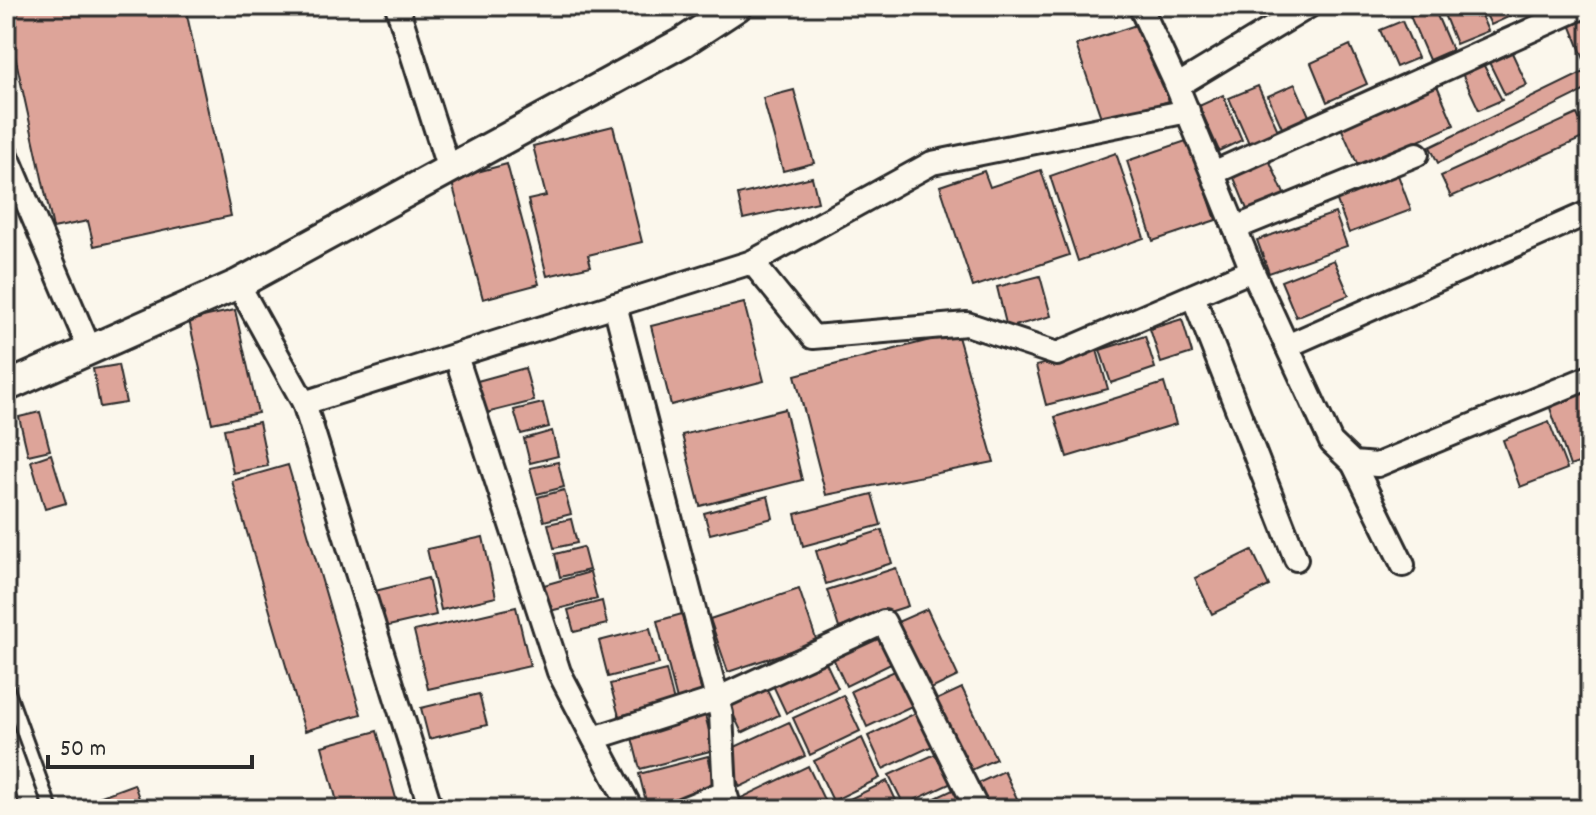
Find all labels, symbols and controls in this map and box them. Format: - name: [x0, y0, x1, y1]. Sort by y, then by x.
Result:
- scale bar: [48, 719, 252, 769]
- text: 50 m: [60, 733, 106, 767]

